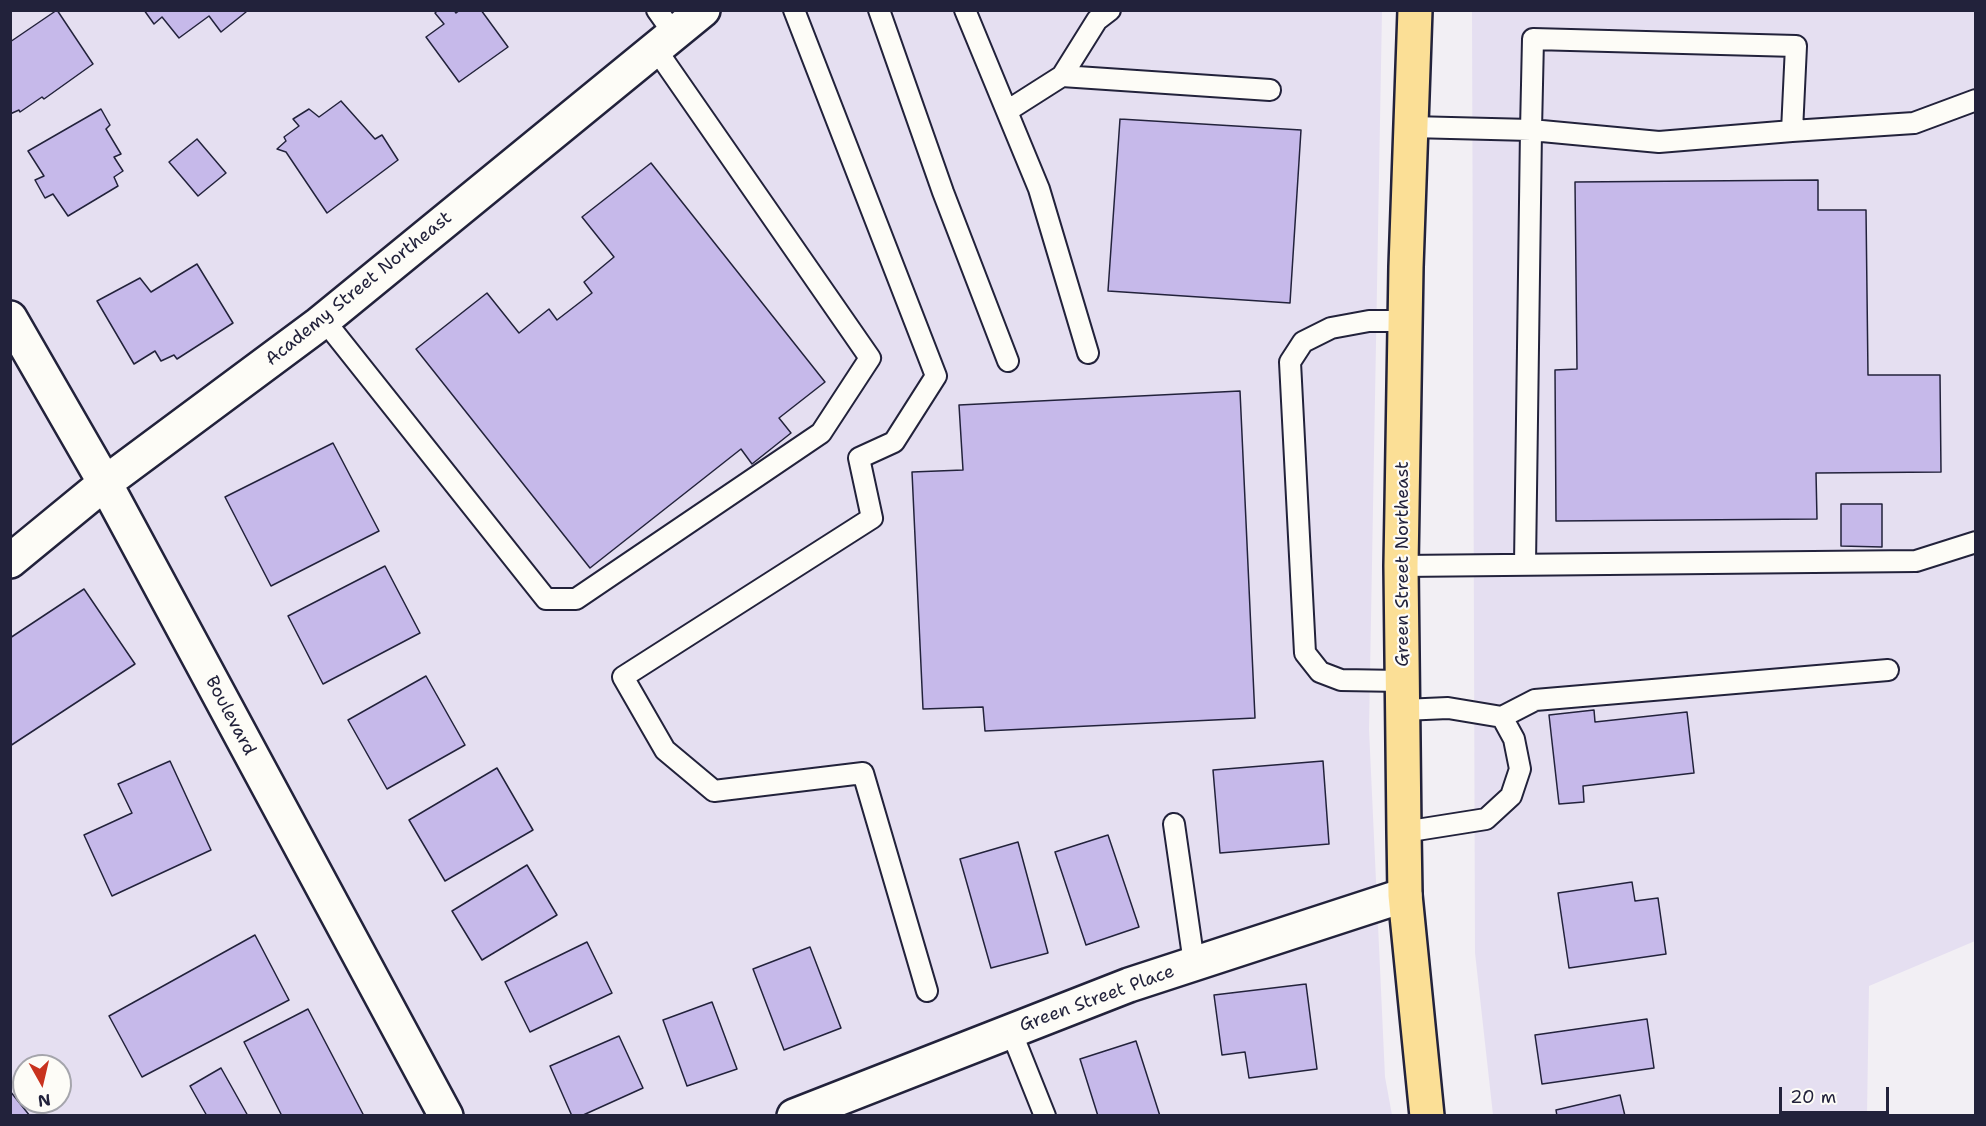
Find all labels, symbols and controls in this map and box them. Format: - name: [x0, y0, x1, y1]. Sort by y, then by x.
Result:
- street label: Academy Street Northeast: [261, 207, 457, 371]
- street label: Green Street Northeast: [1392, 461, 1414, 667]
- street label: Boulevard: [200, 673, 260, 759]
- street label: Green Street Place: [1017, 961, 1177, 1037]
- north arrow: [12, 1054, 72, 1114]
- scale bar: [1782, 1075, 1892, 1113]
- text: 20 m: [1790, 1085, 1836, 1109]
- text: N: [37, 1089, 52, 1112]

